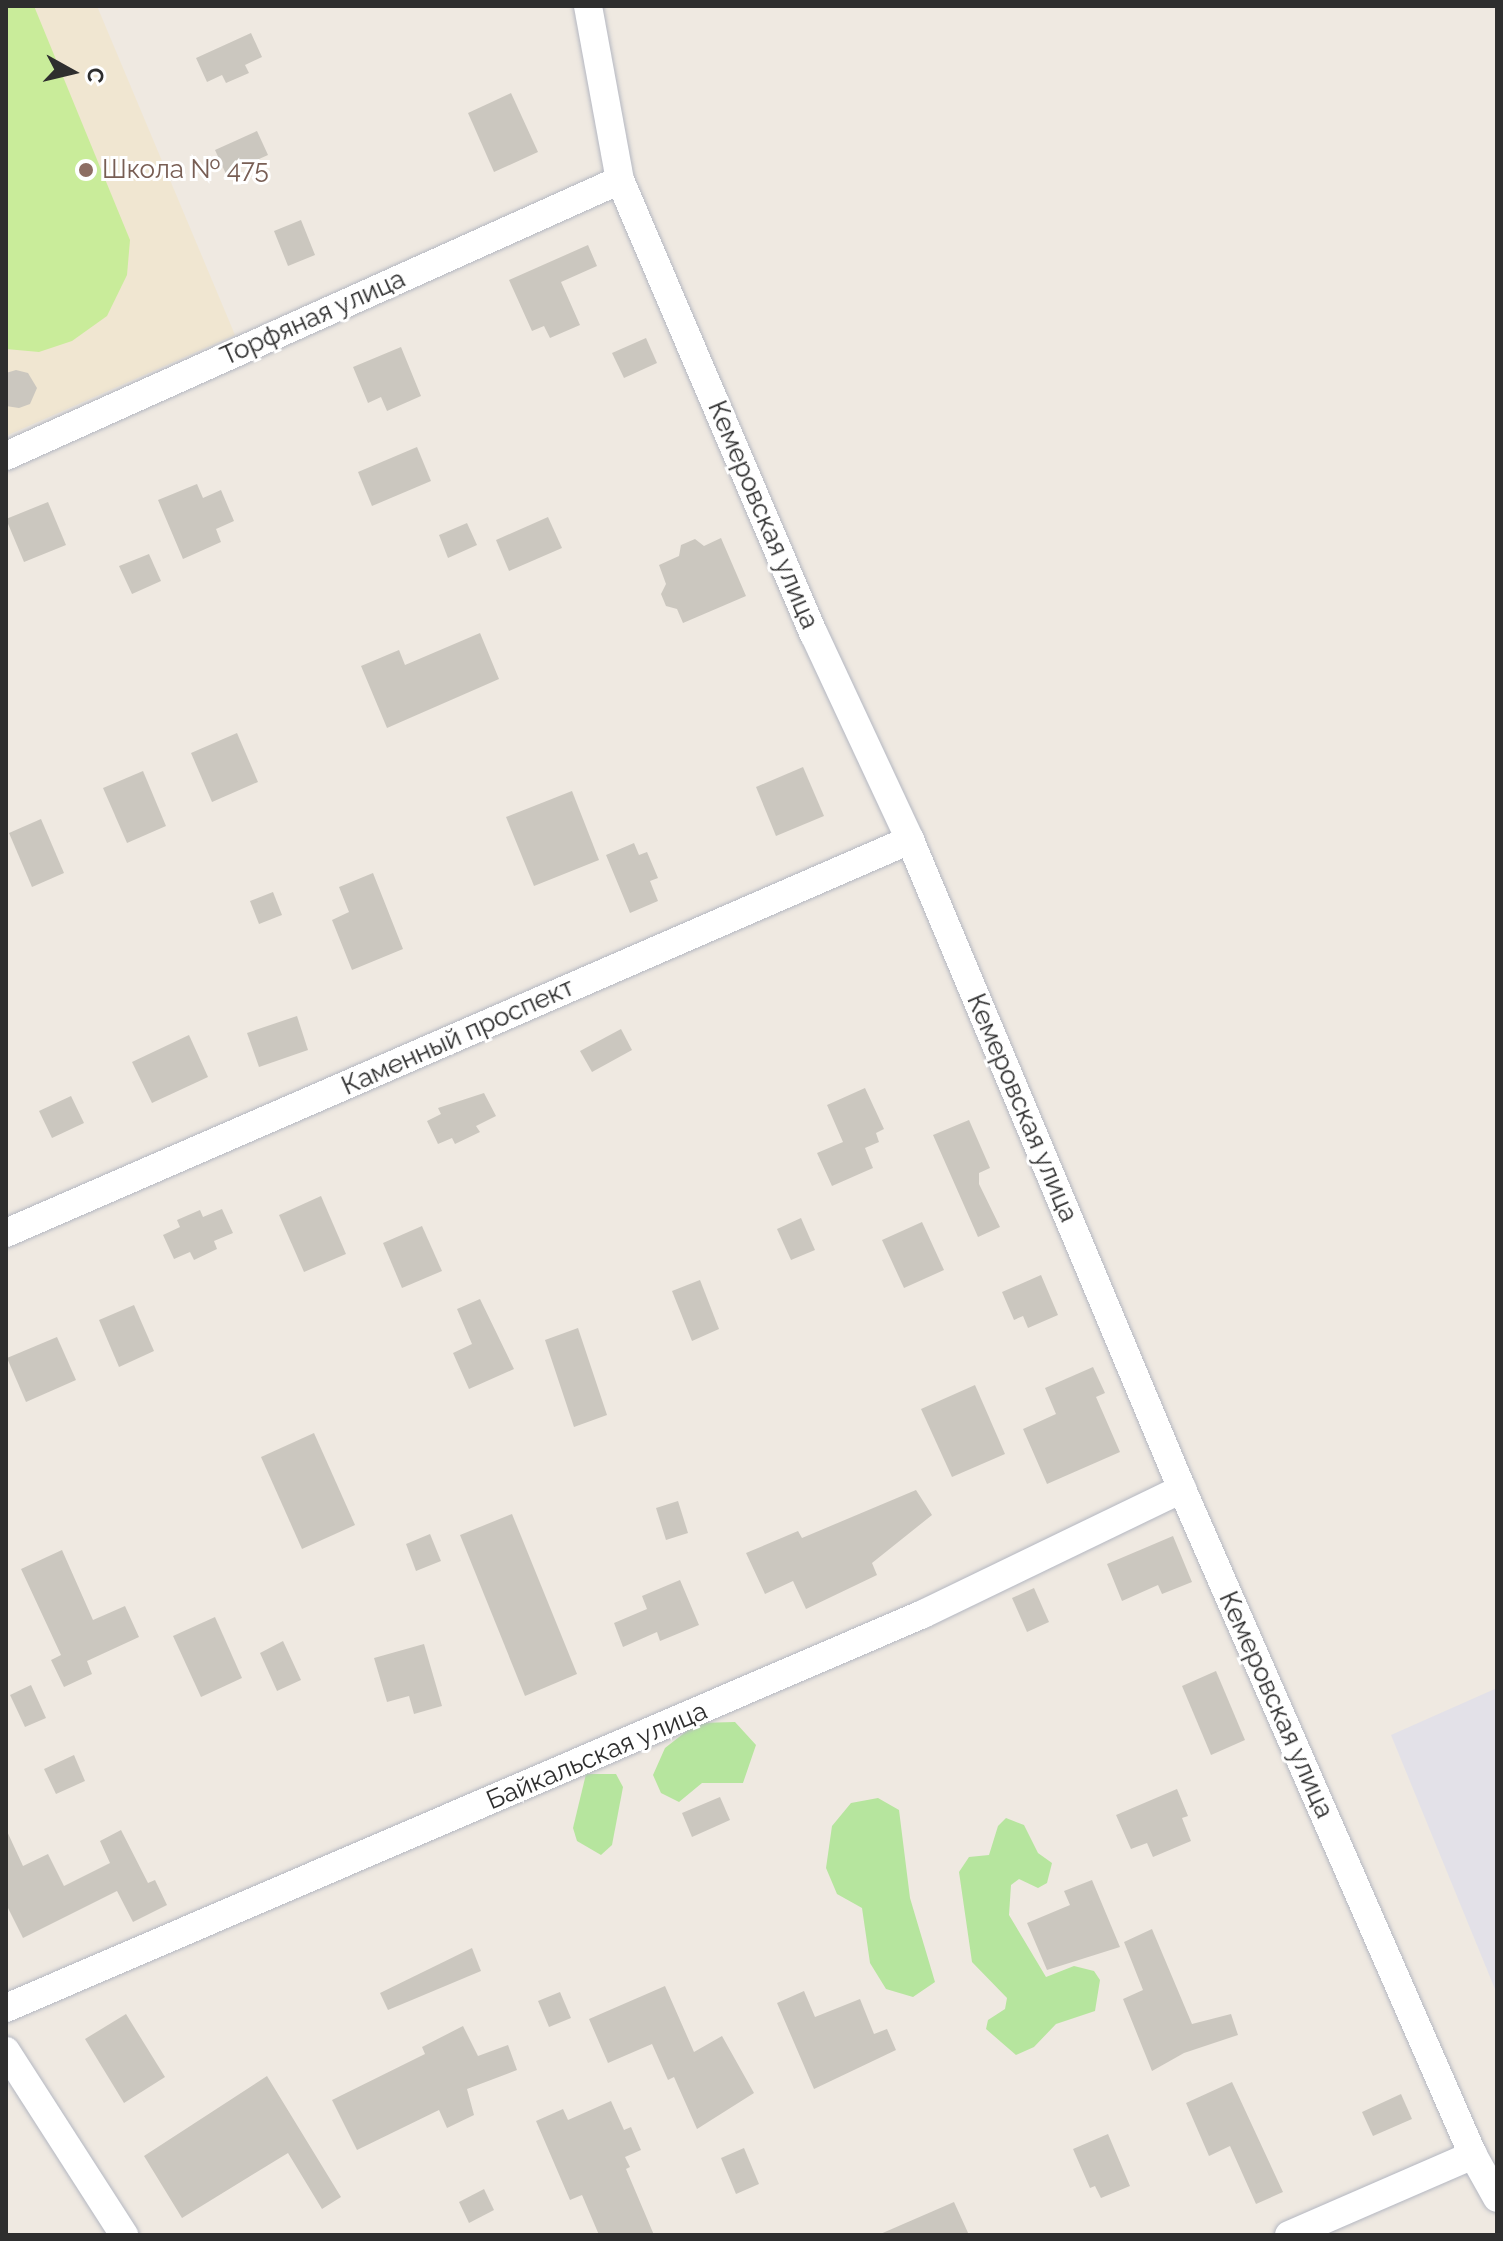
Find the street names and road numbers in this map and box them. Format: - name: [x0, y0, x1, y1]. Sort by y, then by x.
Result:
- street label: Торфяная улица: [216, 263, 410, 373]
- street label: Кемеровская улица: [701, 396, 825, 634]
- street label: Каменный проспект: [337, 972, 579, 1102]
- street label: Кемеровская улица: [960, 989, 1084, 1227]
- street label: Кемеровская улица: [1212, 1587, 1340, 1823]
- street label: Байкальская улица: [482, 1695, 712, 1817]

